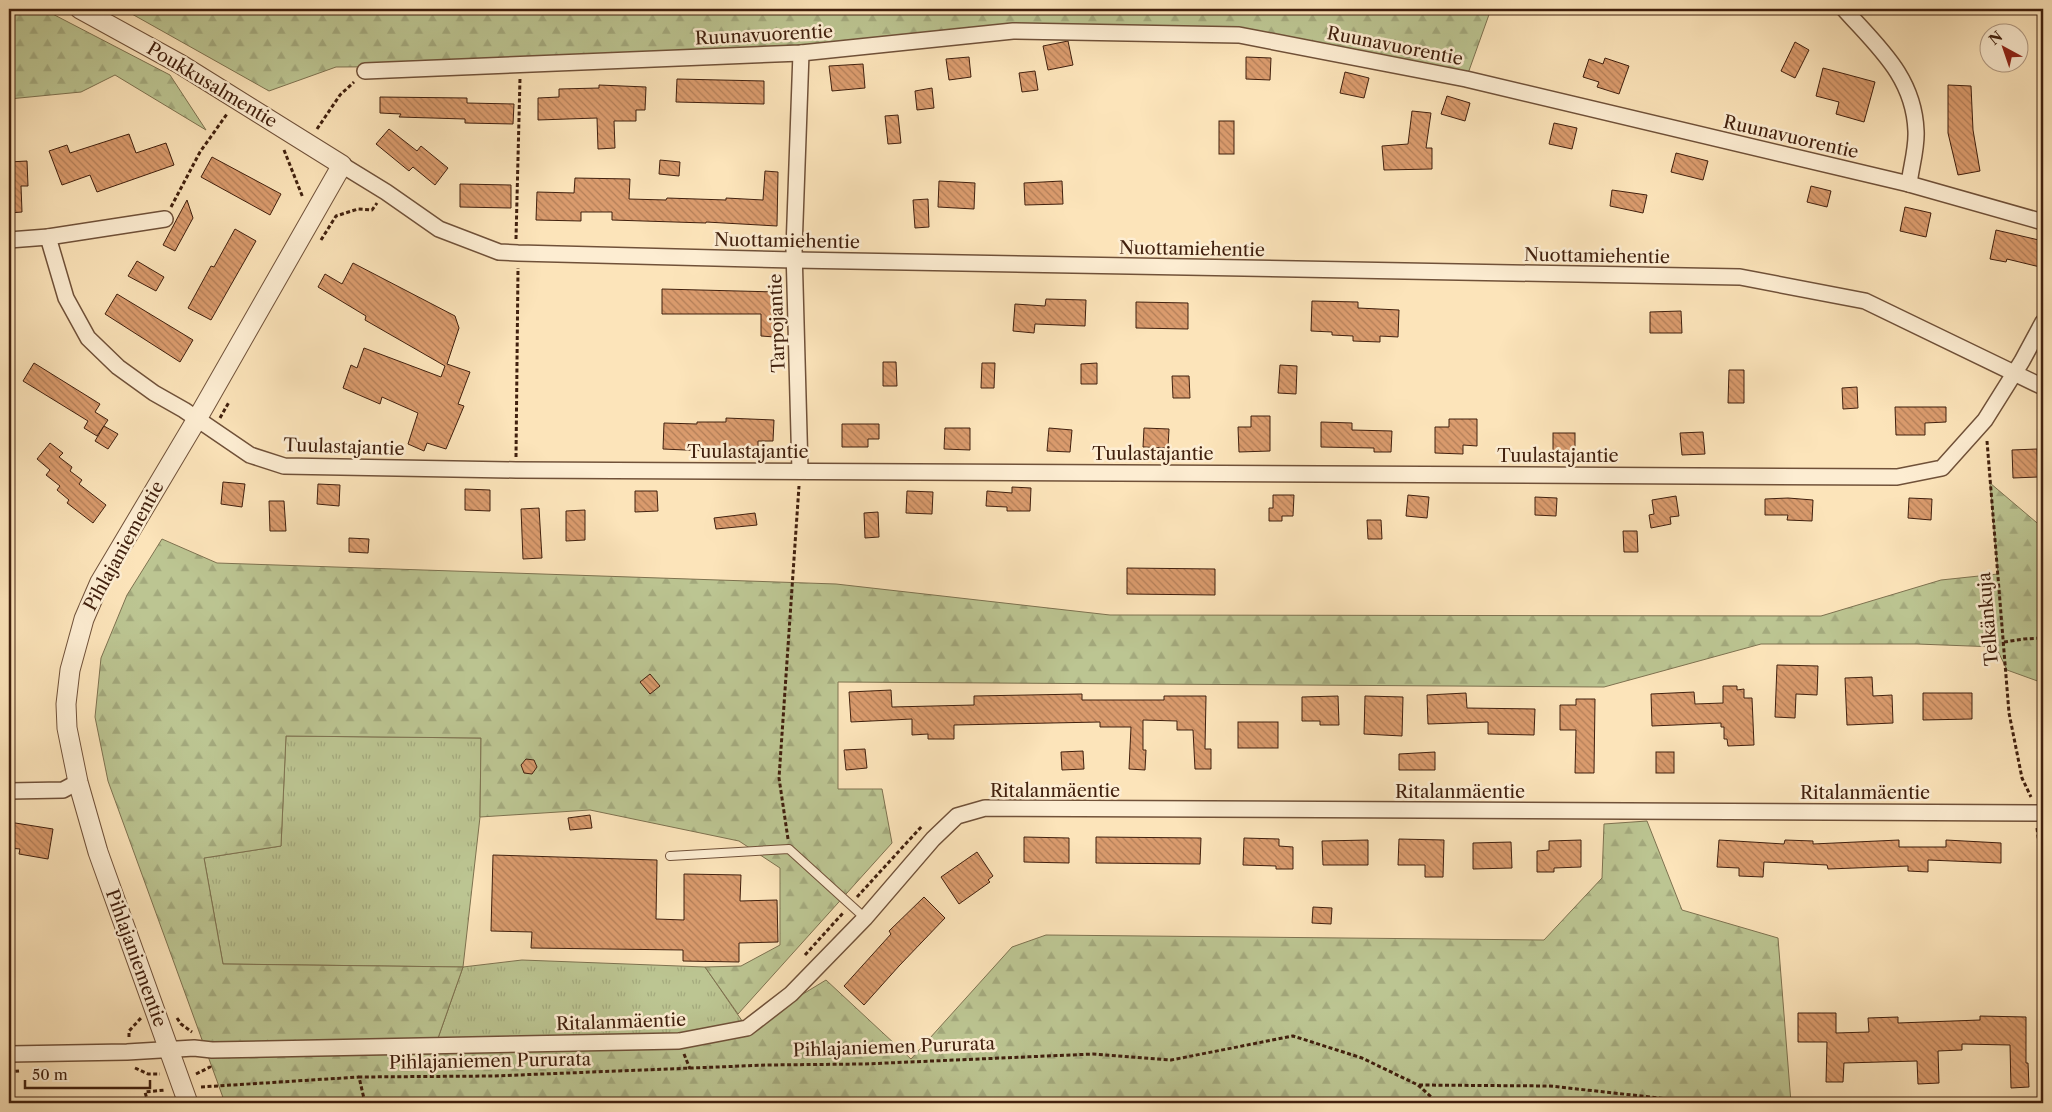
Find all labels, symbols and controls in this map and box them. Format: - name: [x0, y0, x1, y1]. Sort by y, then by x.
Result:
- street label: Ruunavuorentie: [694, 20, 834, 50]
- street label: Ruunavuorentie: [1325, 22, 1465, 70]
- north arrow: [1980, 22, 2030, 72]
- text: N: [1985, 27, 2006, 49]
- street label: Poukkusalmentie: [143, 37, 281, 133]
- street label: Ruunavuorentie: [1721, 111, 1861, 163]
- street label: Nuottamiehentie: [714, 229, 860, 253]
- street label: Nuottamiehentie: [1119, 237, 1265, 261]
- street label: Nuottamiehentie: [1524, 244, 1670, 268]
- street label: Tarpojantie: [764, 273, 790, 373]
- street label: Tuulastajantie: [283, 434, 405, 460]
- street label: Tuulastajantie: [687, 441, 809, 463]
- street label: Tuulastajantie: [1092, 443, 1214, 465]
- street label: Tuulastajantie: [1497, 445, 1619, 467]
- street label: Pihlajaniementie: [79, 477, 169, 615]
- street label: Telkänkuja: [1973, 571, 2003, 667]
- street label: Ritalanmäentie: [990, 780, 1120, 802]
- street label: Ritalanmäentie: [1395, 781, 1525, 803]
- street label: Ritalanmäentie: [1800, 782, 1930, 804]
- street label: Pihlajaniementie: [101, 886, 171, 1030]
- street label: Ritalanmäentie: [556, 1009, 686, 1035]
- street label: Pihlajaniemen Pururata: [793, 1032, 996, 1062]
- street label: Pihlajaniemen Pururata: [389, 1048, 592, 1074]
- scale bar: [25, 1057, 150, 1089]
- text: 50 m: [32, 1065, 68, 1084]

